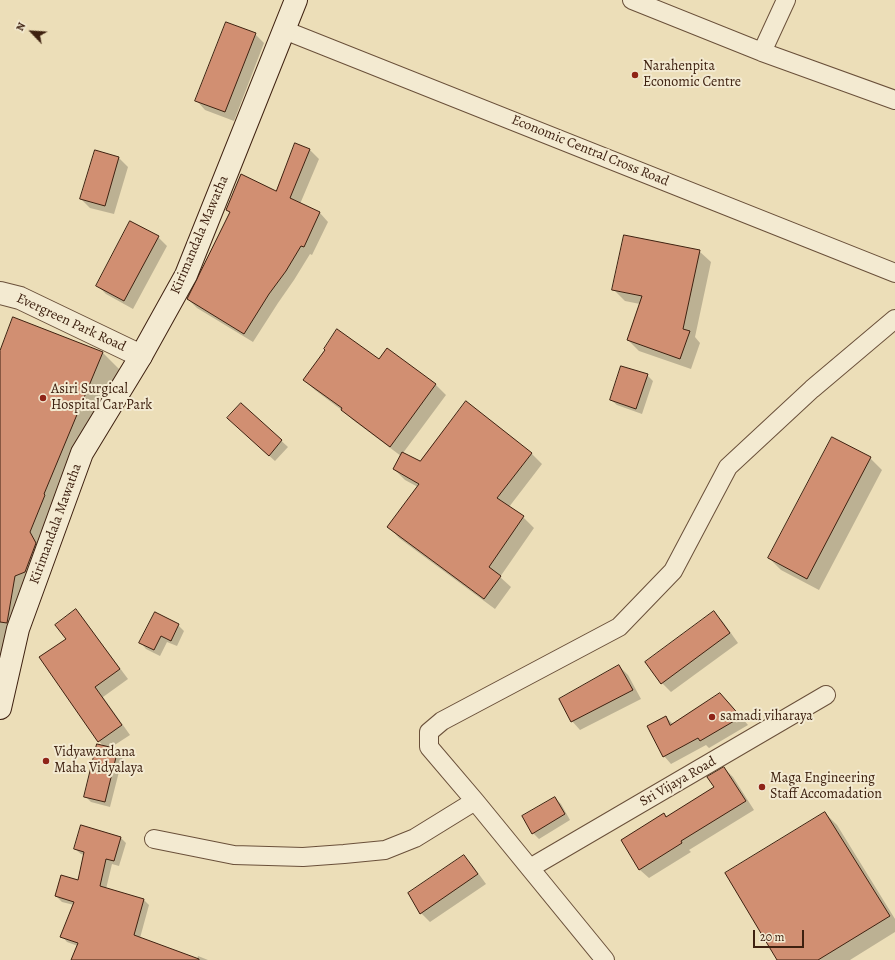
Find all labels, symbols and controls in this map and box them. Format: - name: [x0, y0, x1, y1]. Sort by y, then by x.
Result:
- north arrow: [12, 12, 52, 52]
- text: N: [12, 20, 29, 34]
- place label: Narahenpita Economic Centre: [643, 59, 741, 92]
- marker: Narahenpita Economic Centre: [630, 70, 640, 80]
- street label: Economic Central Cross Road: [509, 112, 671, 190]
- street label: Kirimandala Mawatha: [167, 173, 233, 297]
- street label: Evergreen Park Road: [14, 290, 128, 356]
- place label: Asiri Surgical Hospital Car Park: [51, 382, 152, 414]
- marker: Asiri Surgical Hospital Car Park: [38, 393, 48, 403]
- street label: Kirimandala Mawatha: [26, 461, 86, 587]
- place label: samadi viharaya: [720, 709, 813, 725]
- marker: samadi viharaya: [707, 712, 717, 722]
- place label: Vidyawardana Maha Vidyalaya: [54, 745, 143, 778]
- street label: Sri Vijaya Road: [637, 753, 719, 811]
- marker: Vidyawardana Maha Vidyalaya: [41, 756, 51, 766]
- place label: Maga Engineering Staff Accomadation: [770, 771, 882, 804]
- marker: Maga Engineering Staff Accomadation: [757, 782, 767, 792]
- scale bar: [755, 922, 806, 948]
- text: 20 m: [760, 929, 784, 945]

